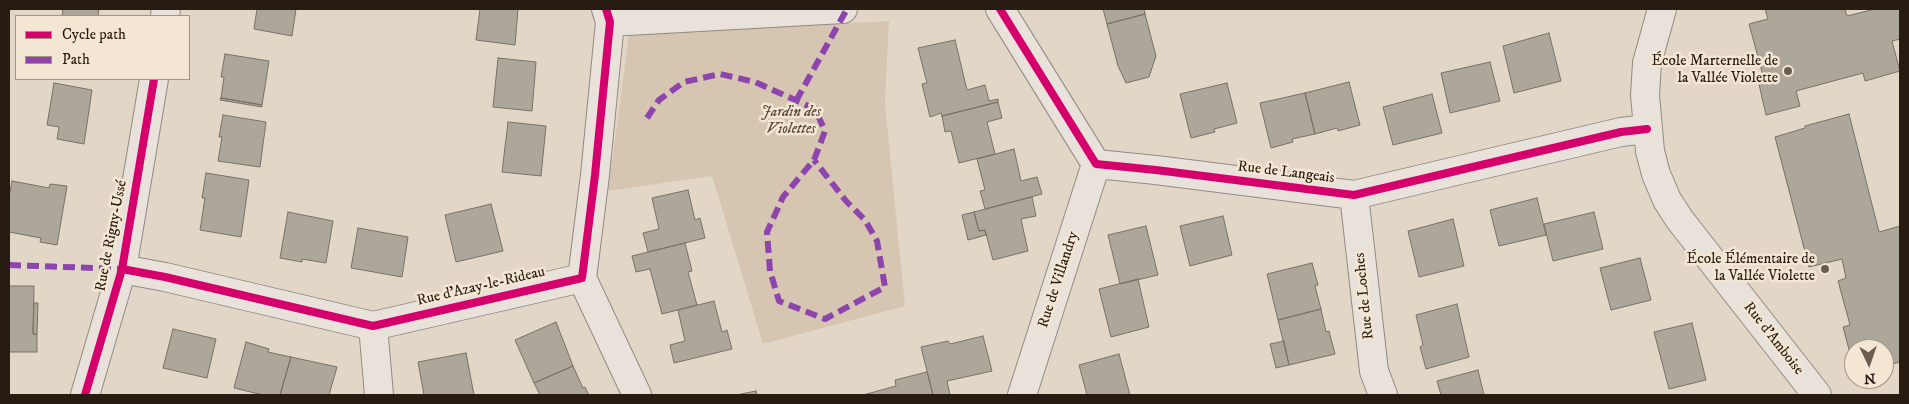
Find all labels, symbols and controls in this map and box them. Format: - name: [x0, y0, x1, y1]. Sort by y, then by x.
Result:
- legend: [15, 15, 190, 80]
- text: Cycle path: [62, 25, 126, 44]
- text: Path: [62, 50, 90, 69]
- place label: École Marternelle de la Vallée Violette: [1651, 53, 1778, 88]
- marker: École Marternelle de la Vallée Violette: [1782, 65, 1794, 77]
- park label: Jardin des Violettes: [761, 104, 821, 139]
- street label: Rue de Langeais: [1237, 158, 1335, 188]
- street label: Rue de Rigny-Ussé: [92, 179, 132, 293]
- street label: Rue de Villandry: [1035, 230, 1083, 330]
- place label: École Élémentaire de la Vallée Violette: [1687, 251, 1815, 286]
- street label: Rue de Loches: [1351, 252, 1379, 340]
- marker: École Élémentaire de la Vallée Violette: [1819, 263, 1831, 275]
- street label: Rue d'Azay-le-Rideau: [415, 264, 547, 310]
- street label: Rue d'Amboise: [1739, 299, 1807, 379]
- north arrow: [1844, 339, 1894, 389]
- text: N: [1864, 369, 1876, 387]

